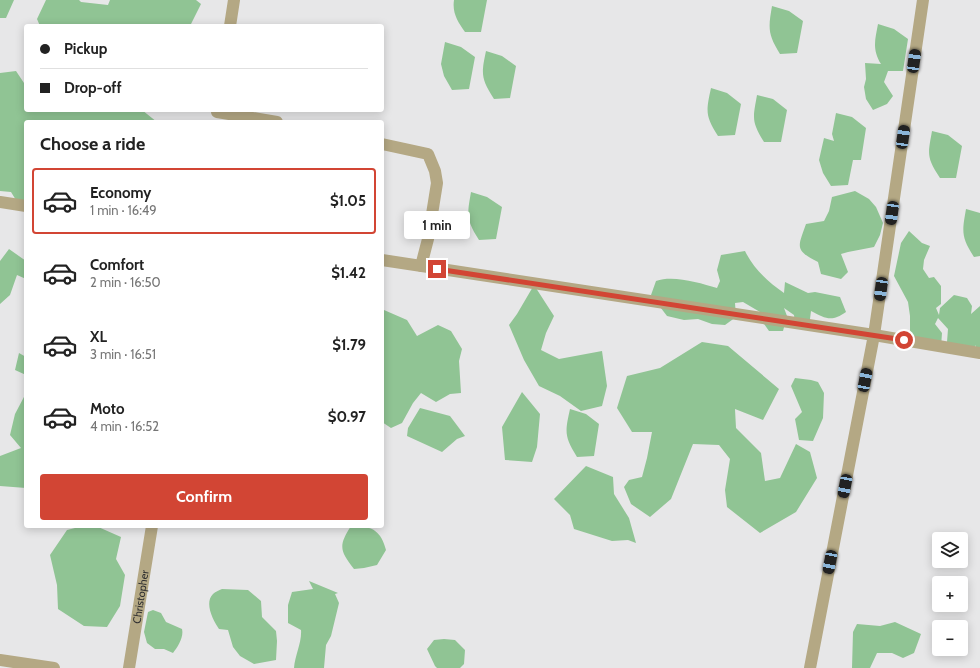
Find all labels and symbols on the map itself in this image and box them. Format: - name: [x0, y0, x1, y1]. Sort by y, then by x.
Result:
- car: [906, 48, 922, 74]
- car: [895, 124, 911, 150]
- car: [884, 200, 900, 226]
- callout: 1 min: [404, 211, 470, 239]
- route end: [428, 260, 446, 278]
- car: [873, 276, 889, 302]
- route start: [895, 331, 913, 349]
- car: [857, 367, 873, 393]
- car: [837, 473, 853, 499]
- car: [822, 549, 838, 575]
- street label: Christopher: [129, 569, 152, 625]

